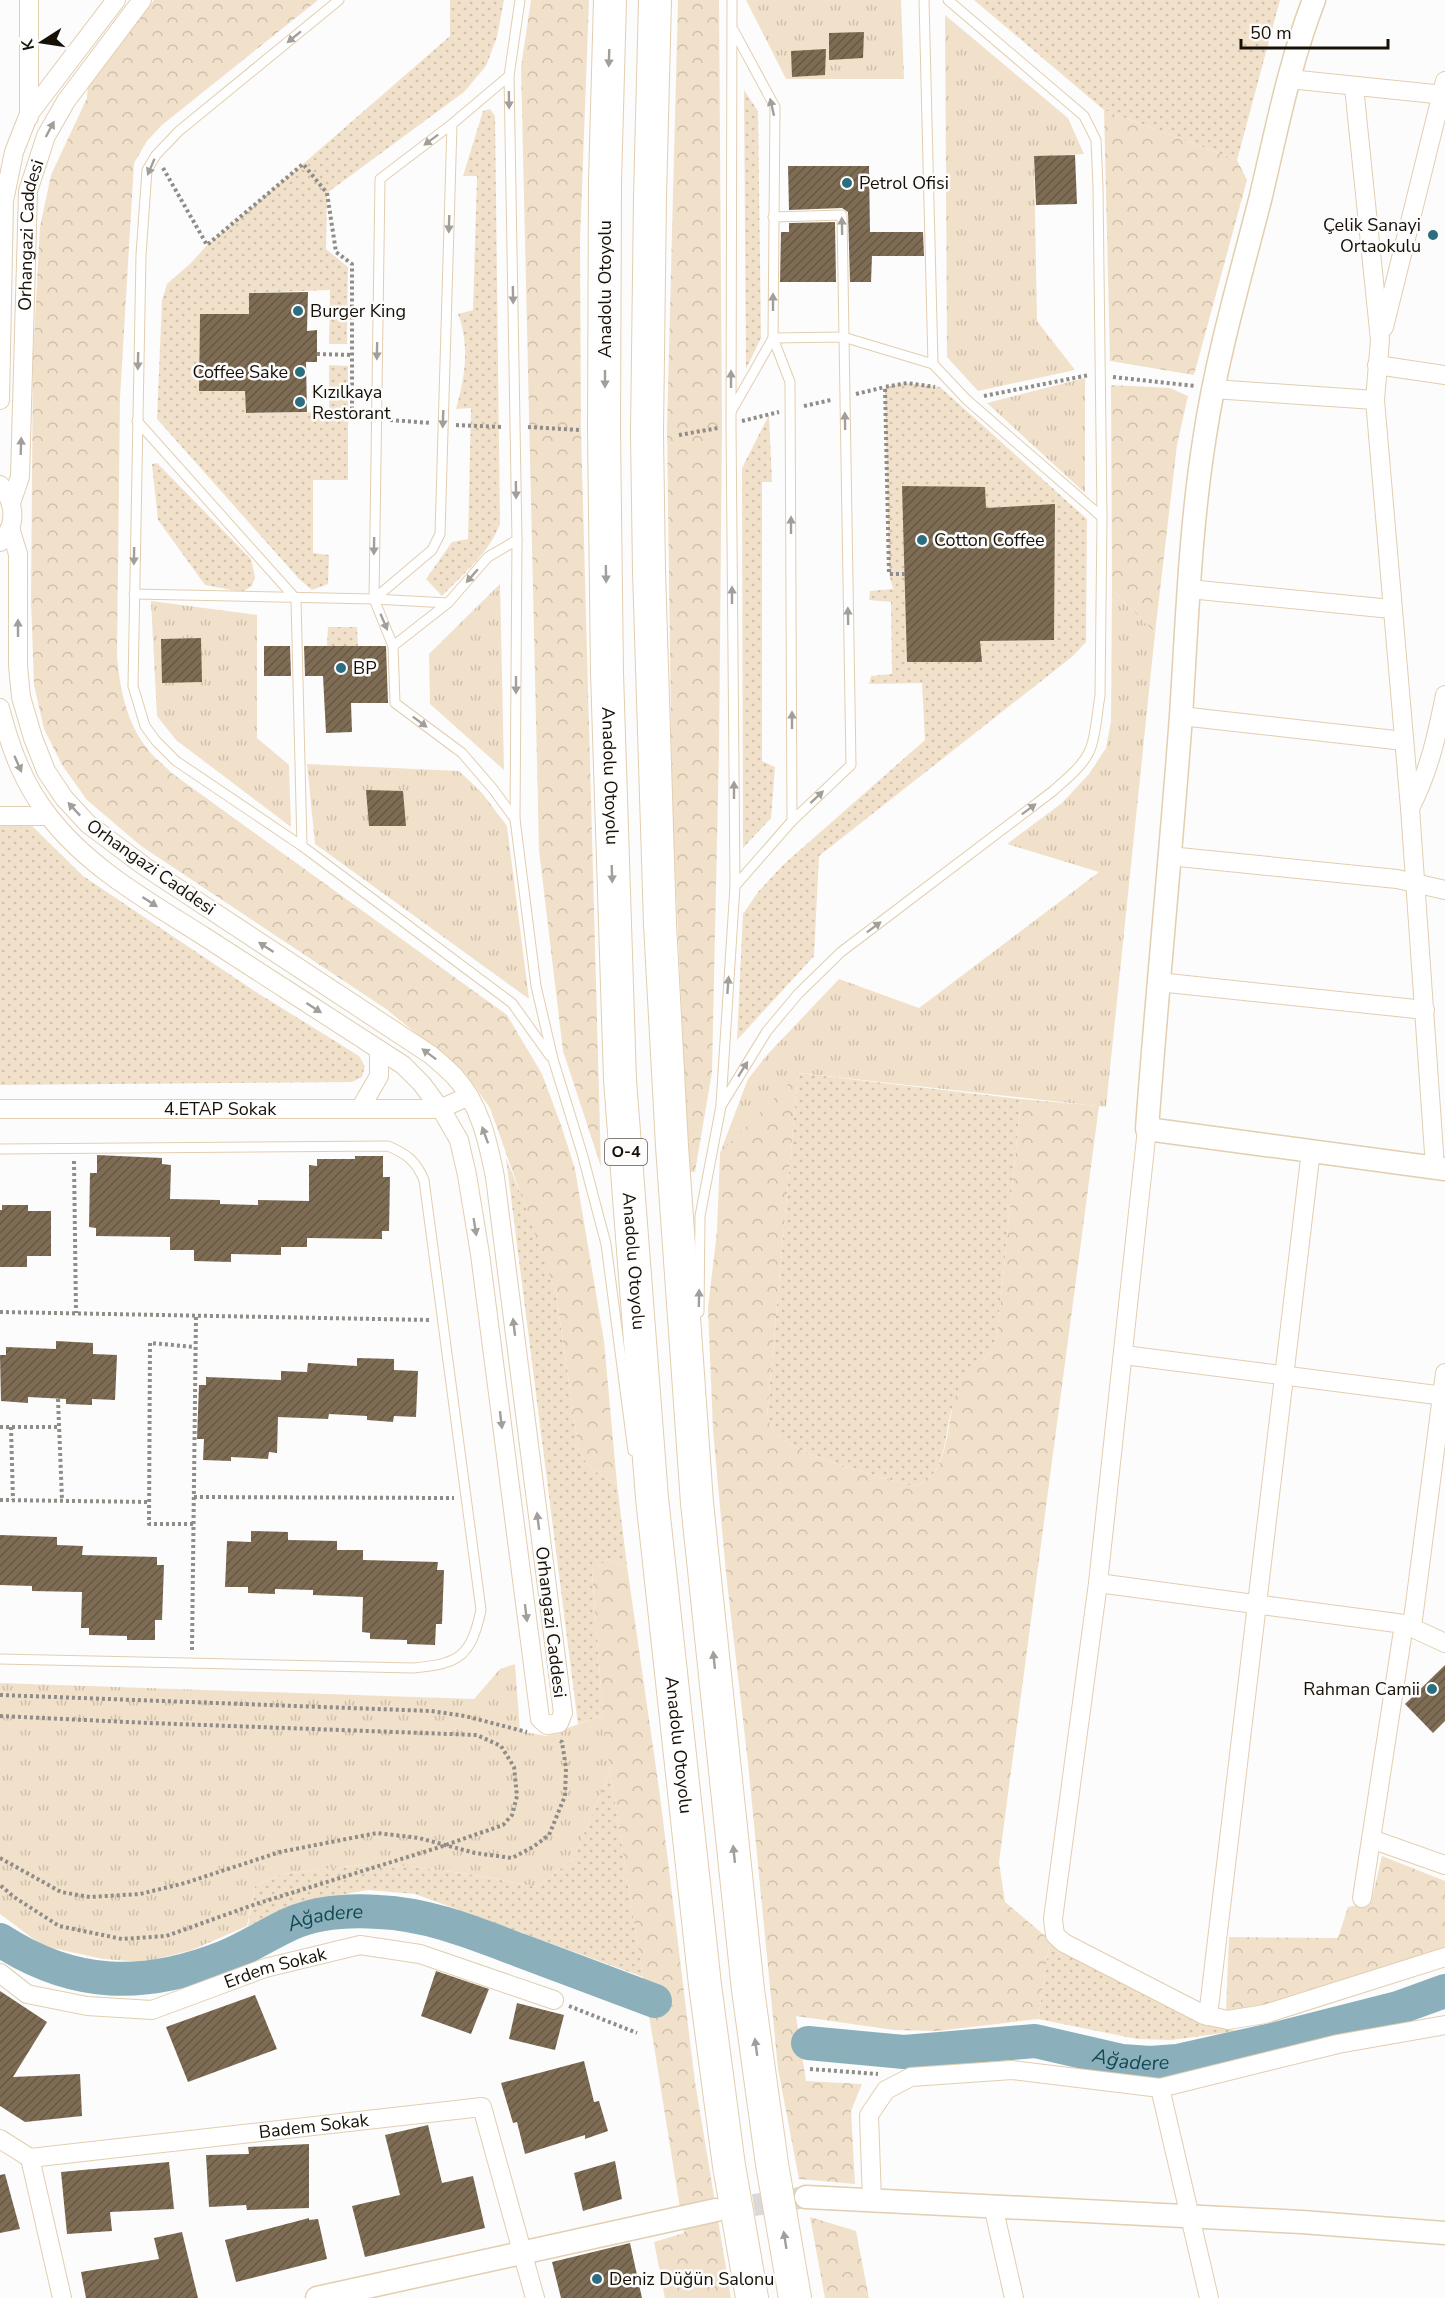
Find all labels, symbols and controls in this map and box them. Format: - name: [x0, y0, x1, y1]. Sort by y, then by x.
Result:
- north arrow: [12, 12, 72, 72]
- scale bar: [1241, 12, 1388, 50]
- text: 50 m: [1250, 21, 1292, 45]
- one-way arrow: [287, 30, 302, 43]
- text: K: [16, 36, 40, 52]
- one-way arrow: [604, 49, 613, 68]
- one-way arrow: [504, 90, 514, 109]
- one-way arrow: [767, 98, 777, 116]
- one-way arrow: [45, 120, 55, 137]
- one-way arrow: [423, 133, 438, 145]
- street label: Orhangazi Caddesi: [13, 156, 50, 311]
- one-way arrow: [146, 159, 156, 177]
- place label: Petrol Ofisi: [859, 171, 949, 195]
- marker: Petrol Ofisi: [840, 176, 854, 190]
- place label: Çelik Sanayi Ortaokulu: [1323, 213, 1421, 258]
- one-way arrow: [444, 215, 453, 234]
- one-way arrow: [837, 217, 847, 236]
- street label: Anadolu Otoyolu: [593, 220, 617, 358]
- marker: Çelik Sanayi Ortaokulu: [1426, 228, 1440, 242]
- one-way arrow: [508, 285, 518, 304]
- one-way arrow: [768, 292, 778, 311]
- place label: Burger King: [310, 299, 406, 323]
- marker: Burger King: [291, 304, 305, 318]
- one-way arrow: [372, 342, 382, 361]
- one-way arrow: [133, 351, 143, 370]
- place label: Coffee Sake: [192, 360, 288, 384]
- marker: Coffee Sake: [293, 365, 307, 379]
- one-way arrow: [600, 370, 610, 389]
- one-way arrow: [726, 370, 736, 389]
- place label: Kızılkaya Restorant: [312, 380, 391, 425]
- marker: Kızılkaya Restorant: [293, 395, 307, 409]
- one-way arrow: [439, 409, 448, 428]
- one-way arrow: [840, 412, 850, 431]
- one-way arrow: [16, 436, 25, 455]
- one-way arrow: [511, 480, 521, 499]
- one-way arrow: [786, 516, 796, 535]
- place label: Cotton Coffee: [934, 528, 1045, 552]
- marker: Cotton Coffee: [915, 533, 929, 547]
- one-way arrow: [370, 537, 379, 556]
- one-way arrow: [130, 546, 139, 565]
- one-way arrow: [601, 565, 611, 584]
- one-way arrow: [465, 568, 479, 583]
- one-way arrow: [727, 586, 737, 605]
- one-way arrow: [844, 607, 853, 626]
- one-way arrow: [379, 614, 389, 632]
- one-way arrow: [13, 618, 23, 637]
- place label: BP: [353, 656, 377, 680]
- marker: BP: [334, 661, 348, 675]
- one-way arrow: [511, 675, 521, 694]
- street label: Anadolu Otoyolu: [596, 707, 624, 845]
- one-way arrow: [787, 711, 797, 730]
- one-way arrow: [412, 716, 428, 728]
- one-way arrow: [13, 755, 22, 772]
- one-way arrow: [729, 781, 739, 800]
- one-way arrow: [810, 790, 825, 804]
- one-way arrow: [68, 802, 81, 817]
- one-way arrow: [1021, 803, 1037, 815]
- street label: Orhangazi Caddesi: [82, 814, 220, 920]
- one-way arrow: [608, 865, 617, 884]
- one-way arrow: [142, 896, 158, 908]
- one-way arrow: [866, 921, 882, 933]
- one-way arrow: [258, 941, 274, 952]
- one-way arrow: [723, 976, 733, 995]
- one-way arrow: [306, 1002, 322, 1013]
- one-way arrow: [421, 1048, 437, 1060]
- one-way arrow: [738, 1061, 749, 1077]
- street label: 4.ETAP Sokak: [164, 1097, 277, 1121]
- one-way arrow: [480, 1126, 490, 1144]
- road number: O-4: [605, 1139, 647, 1165]
- street label: Anadolu Otoyolu: [617, 1191, 651, 1331]
- one-way arrow: [471, 1217, 480, 1236]
- one-way arrow: [694, 1288, 704, 1307]
- one-way arrow: [509, 1318, 519, 1337]
- one-way arrow: [497, 1410, 506, 1429]
- one-way arrow: [533, 1511, 543, 1530]
- street label: Orhangazi Caddesi: [530, 1545, 572, 1699]
- one-way arrow: [522, 1604, 531, 1623]
- one-way arrow: [709, 1650, 718, 1669]
- street label: Anadolu Otoyolu: [659, 1675, 698, 1815]
- place label: Rahman Camii: [1303, 1677, 1420, 1701]
- marker: Rahman Camii: [1425, 1682, 1439, 1696]
- one-way arrow: [729, 1844, 739, 1863]
- water label: Ağadere: [282, 1898, 364, 1938]
- street label: Erdem Sokak: [221, 1941, 330, 1994]
- one-way arrow: [752, 2038, 761, 2057]
- water label: Ağadere: [1089, 2041, 1170, 2077]
- street label: Badem Sokak: [257, 2108, 371, 2144]
- one-way arrow: [780, 2231, 789, 2250]
- place label: Deniz Düğün Salonu: [609, 2267, 774, 2291]
- marker: Deniz Düğün Salonu: [590, 2272, 604, 2286]

